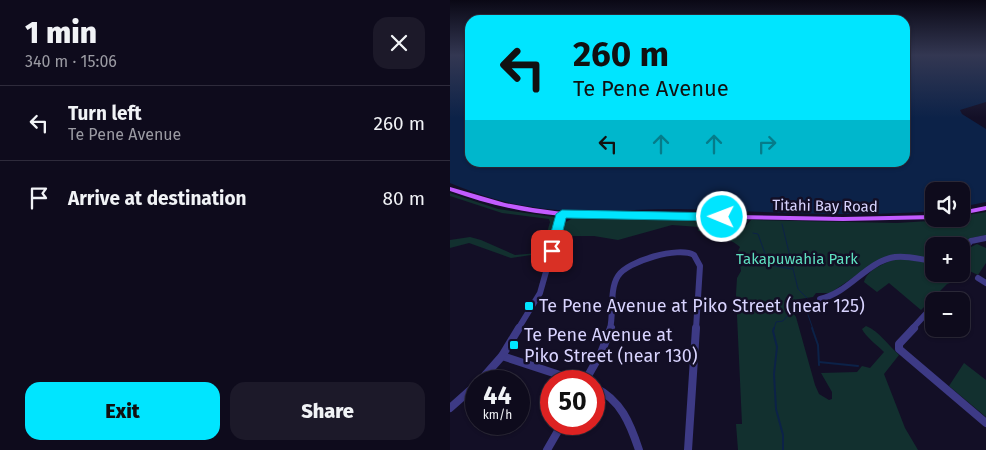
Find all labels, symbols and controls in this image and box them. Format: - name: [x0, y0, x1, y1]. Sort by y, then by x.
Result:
- text: 1 min: [25, 15, 97, 51]
- button: close: [373, 17, 425, 69]
- text: 260 m: [573, 33, 669, 75]
- icon: left: [490, 35, 555, 100]
- text: 340 m · 15:06: [25, 52, 117, 71]
- text: Te Pene Avenue: [573, 75, 729, 102]
- text: Turn left: [68, 102, 142, 125]
- icon: left: [25, 109, 53, 137]
- text: 260 m: [374, 112, 425, 135]
- text: Te Pene Avenue: [68, 125, 181, 144]
- icon: left: [594, 130, 622, 158]
- icon: ahead: [647, 130, 675, 158]
- icon: ahead: [700, 130, 728, 158]
- icon: right: [753, 130, 781, 158]
- map controls: [925, 182, 970, 337]
- button: sound: [925, 182, 970, 227]
- icon: arrive: [25, 184, 53, 212]
- text: Arrive at destination: [68, 187, 247, 210]
- text: 80 m: [383, 187, 425, 210]
- position arrow: [695, 190, 747, 242]
- street label: Titahi Bay Road: [772, 196, 878, 216]
- pin: [531, 230, 573, 272]
- icon: arrive: [538, 237, 566, 265]
- button: +: [925, 237, 970, 282]
- park label: Takapuwahia Park: [736, 250, 858, 268]
- button: −: [925, 292, 970, 337]
- place label: Te Pene Avenue at Piko Street (near 125): [539, 295, 865, 317]
- marker: Te Pene Avenue at Piko Street (near 125): [523, 300, 535, 312]
- place label: Te Pene Avenue at Piko Street (near 130): [524, 324, 698, 367]
- marker: Te Pene Avenue at Piko Street (near 130): [508, 339, 520, 351]
- speed limit sign: 50: [540, 370, 605, 435]
- text: 44: [483, 381, 512, 411]
- button: Exit: [25, 382, 220, 440]
- button: Share: [230, 382, 425, 440]
- text: km/h: [483, 408, 512, 422]

